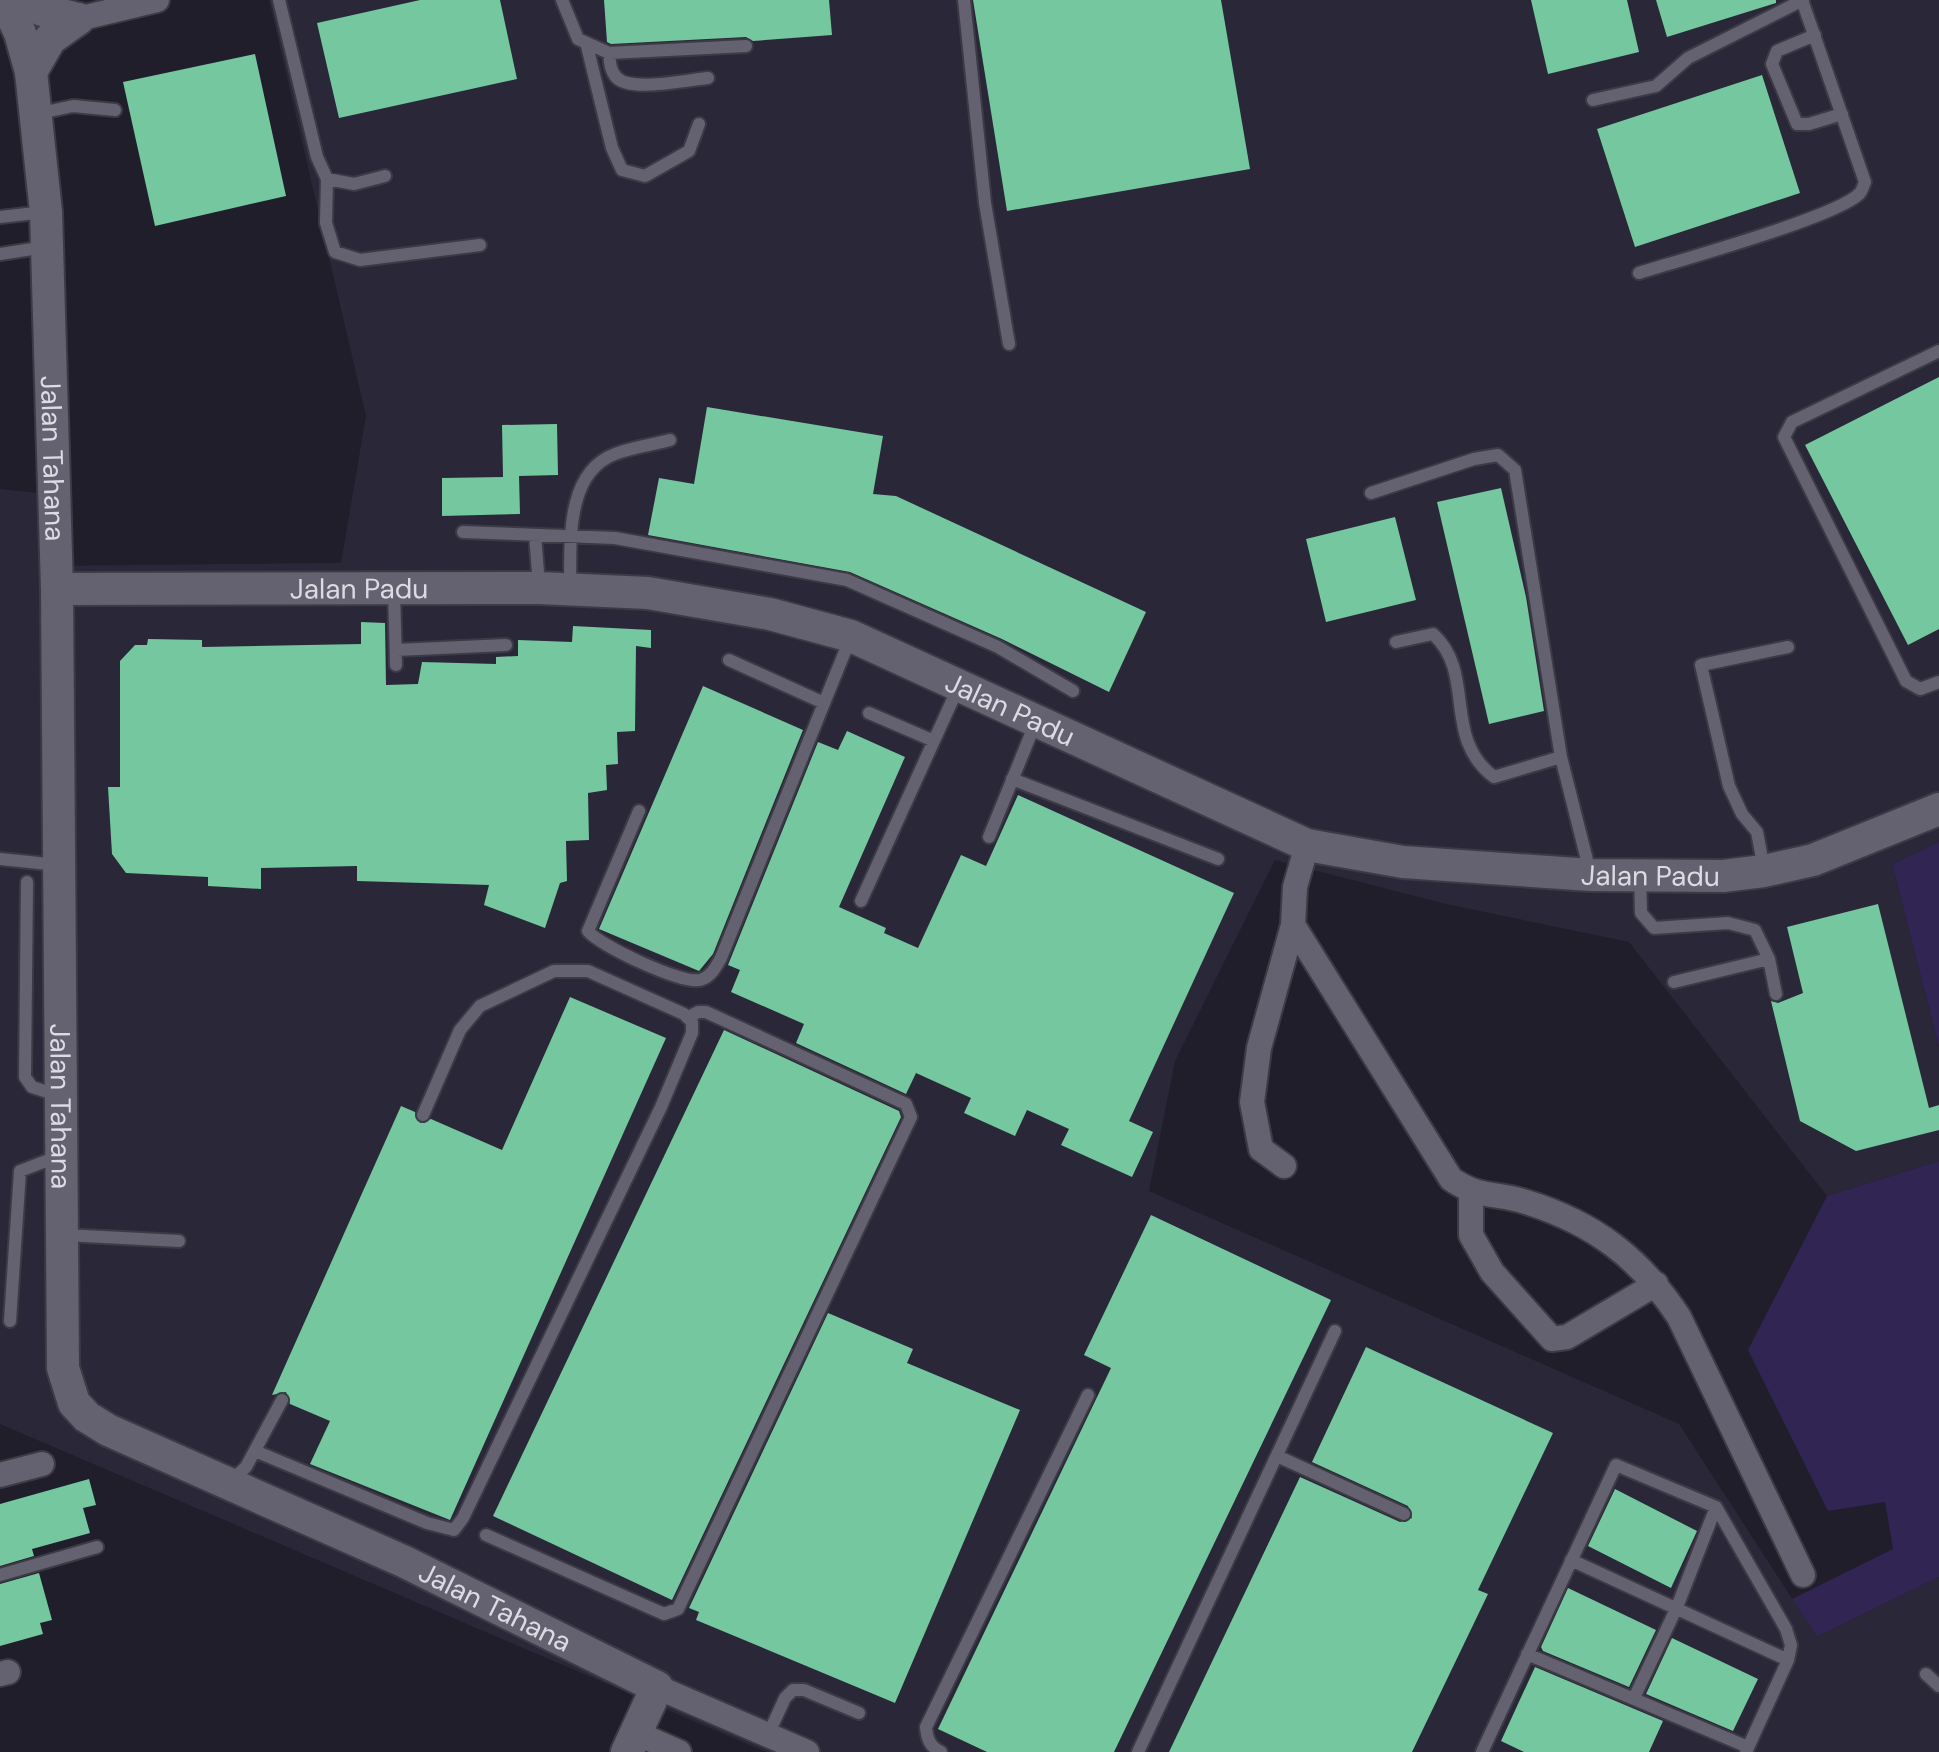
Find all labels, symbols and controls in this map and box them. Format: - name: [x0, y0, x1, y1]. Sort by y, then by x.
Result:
- street label: Jalan Tahana: [32, 375, 74, 542]
- street label: Jalan Padu: [290, 570, 428, 608]
- street label: Jalan Padu: [939, 664, 1081, 755]
- street label: Jalan Padu: [1580, 856, 1720, 895]
- street label: Jalan Tahana: [41, 1023, 80, 1189]
- street label: Jalan Tahana: [413, 1554, 578, 1661]

